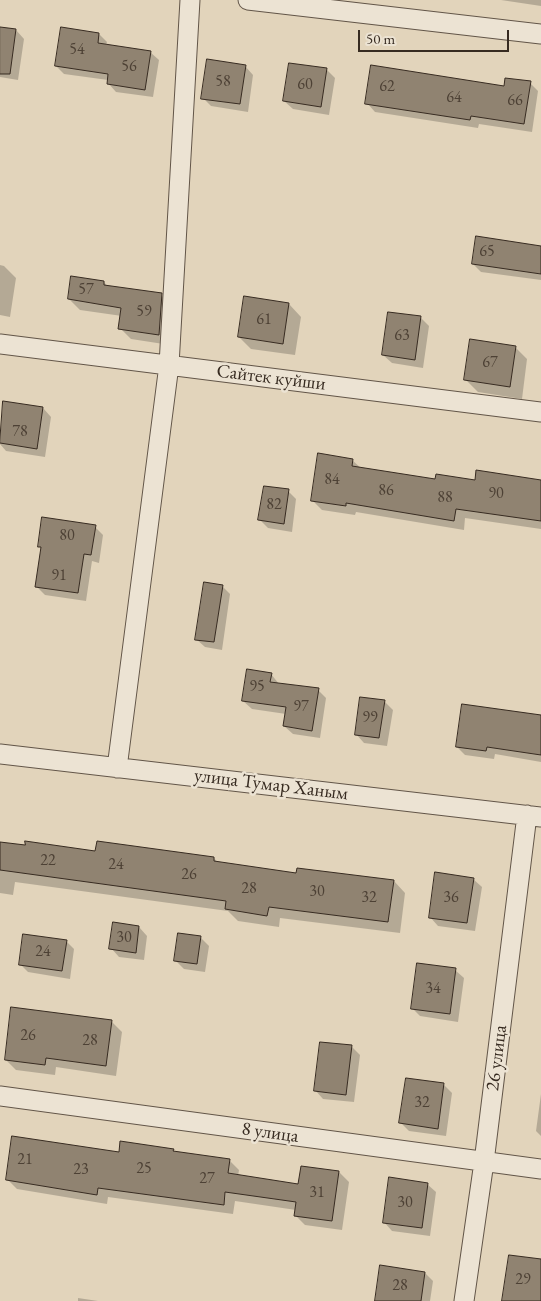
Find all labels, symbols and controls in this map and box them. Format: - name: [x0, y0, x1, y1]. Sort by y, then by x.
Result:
- scale bar: [361, 20, 512, 52]
- text: 50 m: [366, 29, 395, 48]
- house number: 54: [69, 40, 85, 60]
- house number: 56: [121, 57, 137, 77]
- house number: 58: [215, 72, 231, 92]
- house number: 60: [297, 75, 313, 95]
- house number: 62: [379, 77, 395, 97]
- house number: 64: [446, 88, 462, 108]
- house number: 66: [507, 91, 523, 111]
- house number: 65: [479, 242, 495, 262]
- house number: 57: [78, 280, 94, 300]
- house number: 59: [136, 302, 152, 322]
- house number: 61: [256, 310, 272, 330]
- house number: 63: [394, 326, 410, 346]
- house number: 67: [482, 353, 498, 373]
- street label: Сайтек куйши: [215, 360, 327, 396]
- house number: 78: [12, 422, 28, 442]
- house number: 84: [324, 470, 340, 490]
- house number: 86: [378, 481, 394, 501]
- house number: 90: [488, 484, 504, 504]
- house number: 88: [437, 488, 453, 508]
- house number: 82: [266, 495, 282, 515]
- house number: 80: [59, 526, 75, 546]
- house number: 91: [51, 566, 67, 586]
- house number: 95: [249, 677, 265, 697]
- house number: 97: [293, 697, 309, 717]
- house number: 99: [362, 708, 378, 728]
- street label: улица Тумар Ханым: [193, 764, 349, 806]
- house number: 22: [40, 851, 56, 871]
- house number: 24: [108, 855, 124, 875]
- house number: 26: [181, 865, 197, 885]
- house number: 28: [241, 879, 257, 899]
- house number: 30: [309, 882, 325, 902]
- house number: 32: [361, 888, 377, 908]
- house number: 36: [443, 888, 459, 908]
- house number: 30: [116, 928, 132, 948]
- house number: 24: [35, 942, 51, 962]
- house number: 34: [425, 979, 441, 999]
- street label: 26 улица: [482, 1024, 512, 1092]
- house number: 26: [20, 1026, 36, 1046]
- house number: 28: [82, 1031, 98, 1051]
- house number: 32: [414, 1093, 430, 1113]
- street label: 8 улица: [240, 1118, 300, 1148]
- house number: 21: [17, 1150, 33, 1170]
- house number: 25: [136, 1159, 152, 1179]
- house number: 23: [73, 1160, 89, 1180]
- house number: 27: [199, 1169, 215, 1189]
- house number: 31: [309, 1183, 325, 1203]
- house number: 30: [397, 1193, 413, 1213]
- house number: 29: [515, 1270, 531, 1290]
- house number: 28: [392, 1276, 408, 1296]

